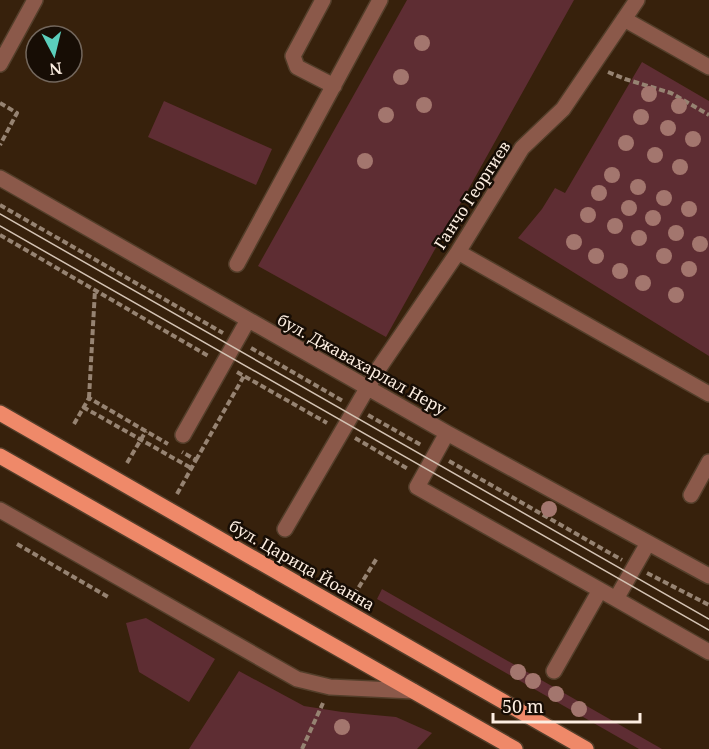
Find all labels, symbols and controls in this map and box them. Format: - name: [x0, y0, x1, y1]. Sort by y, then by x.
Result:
- north arrow: [24, 24, 84, 84]
- text: N: [48, 57, 63, 81]
- street label: Ганчо Георгиев: [429, 136, 515, 253]
- street label: бул. Джавахарлал Неру: [273, 308, 451, 420]
- street label: бул. Царица Йоанна: [225, 514, 379, 616]
- scale bar: [493, 686, 640, 724]
- text: 50 m: [502, 694, 544, 718]

